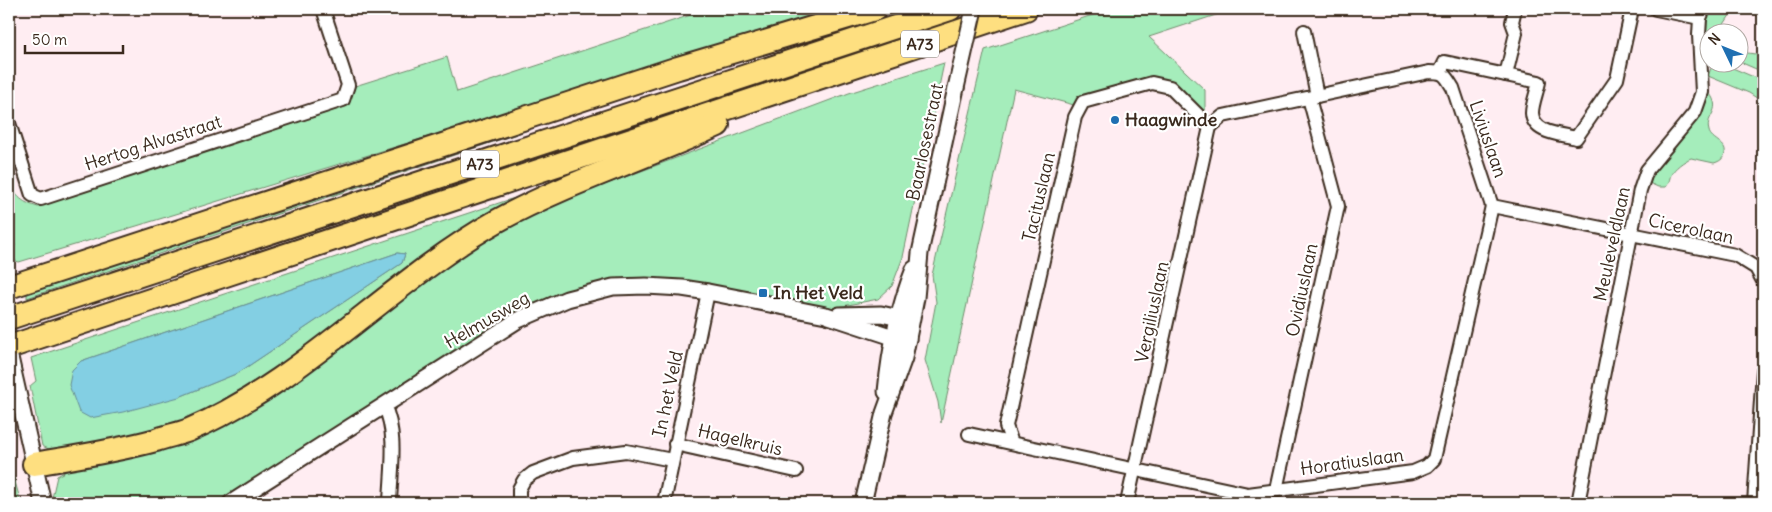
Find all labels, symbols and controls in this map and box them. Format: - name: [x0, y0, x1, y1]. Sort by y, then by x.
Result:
- scale bar: [25, 22, 122, 54]
- north arrow: [1700, 22, 1750, 72]
- text: N: [1705, 29, 1724, 49]
- text: 50 m: [32, 30, 67, 49]
- road number: A73: [901, 31, 939, 58]
- street label: Baarlosestraat: [901, 81, 948, 203]
- street label: Liviuslaan: [1465, 97, 1512, 181]
- place label: Haagwinde: [1125, 108, 1217, 131]
- street label: Hertog Alvastraat: [81, 110, 224, 176]
- marker: Haagwinde: [1109, 114, 1121, 126]
- road number: A73: [461, 150, 499, 178]
- street label: Tacituslaan: [1017, 150, 1060, 244]
- street label: Meuleveldlaan: [1588, 185, 1635, 303]
- street label: Cicerolaan: [1646, 208, 1736, 249]
- street label: Ovidiuslaan: [1280, 241, 1323, 339]
- street label: Vergiliuslaan: [1130, 259, 1173, 365]
- place label: In Het Veld: [773, 281, 864, 304]
- street label: Helmusweg: [440, 286, 534, 353]
- marker: In Het Veld: [757, 287, 769, 299]
- street label: In het Veld: [647, 348, 688, 439]
- street label: Hagelkruis: [696, 419, 785, 460]
- street label: Horatiuslaan: [1299, 443, 1405, 480]

